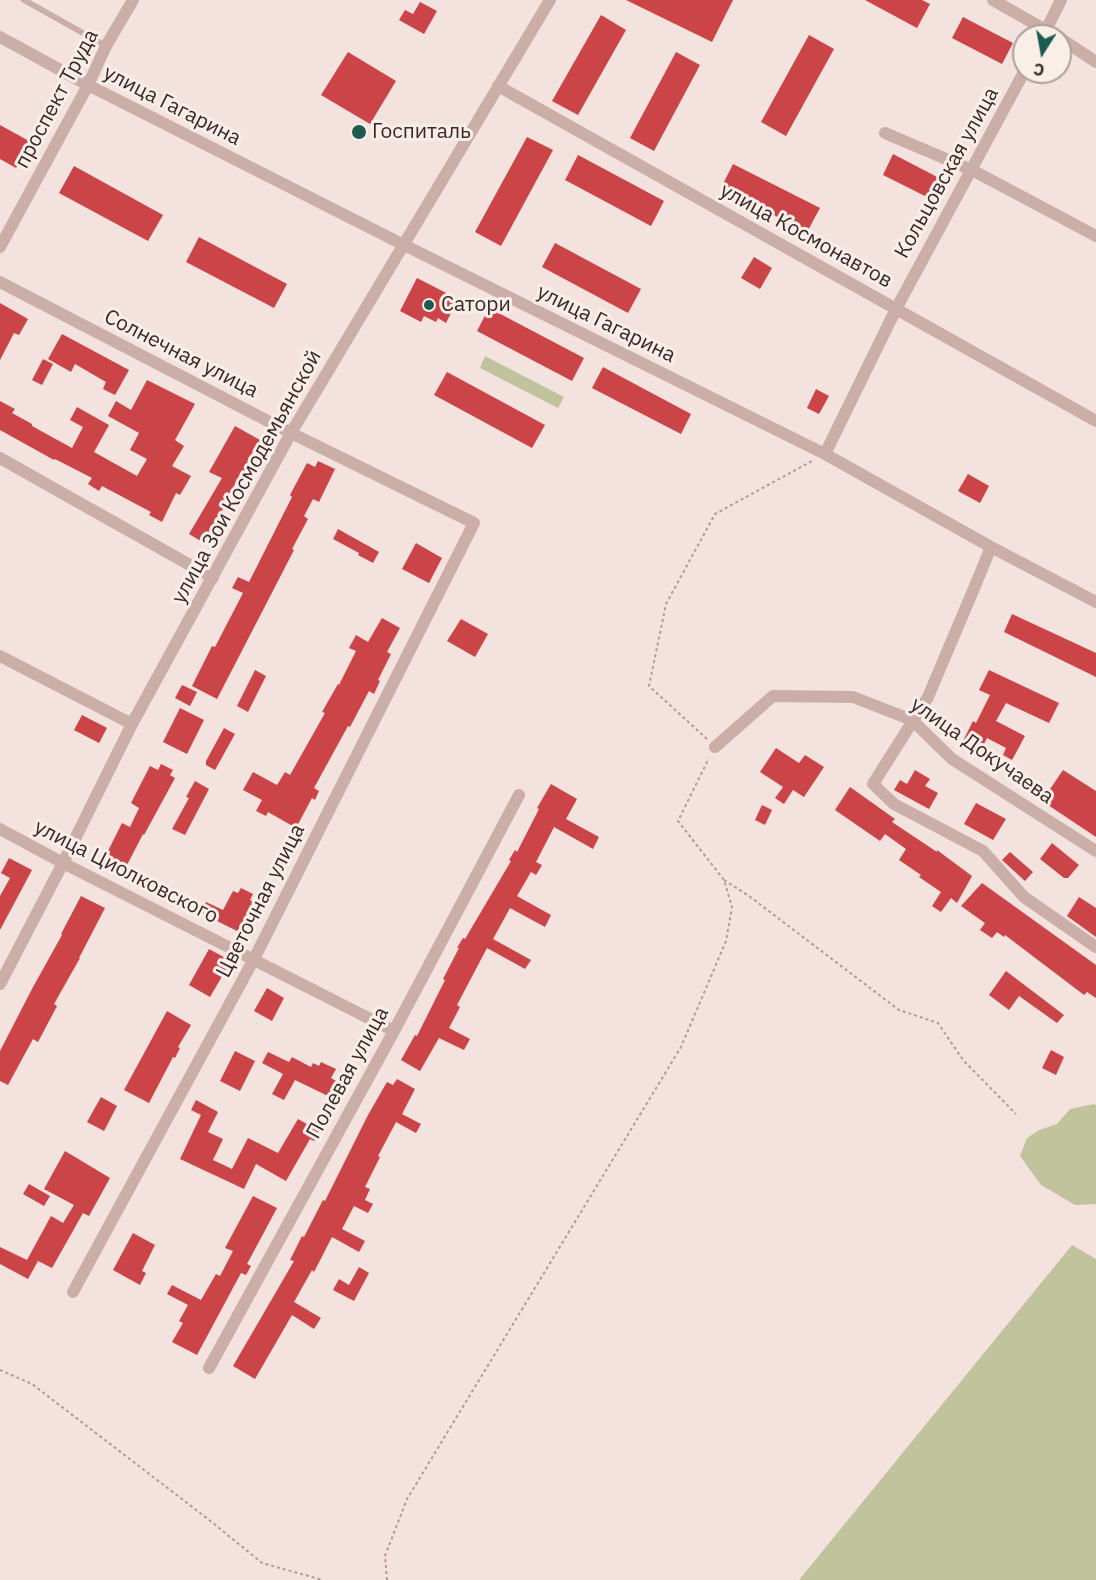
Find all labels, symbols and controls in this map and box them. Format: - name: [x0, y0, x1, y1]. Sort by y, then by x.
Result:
- north arrow: [1012, 24, 1072, 84]
- street label: проспект Труда: [10, 25, 104, 173]
- text: С: [1032, 59, 1046, 81]
- street label: улица Гагарина: [99, 60, 245, 152]
- street label: Кольцовская улица: [890, 83, 1004, 263]
- place label: Госпиталь: [372, 119, 471, 145]
- marker: Госпиталь: [350, 123, 368, 141]
- street label: улица Космонавтов: [715, 178, 897, 294]
- street label: улица Гагарина: [533, 280, 679, 368]
- place label: Сатори: [441, 292, 511, 318]
- marker: Сатори: [422, 298, 436, 312]
- street label: Солнечная улица: [100, 304, 262, 404]
- street label: улица Зои Космодемьянской: [167, 346, 327, 608]
- street label: улица Докучаева: [906, 692, 1058, 810]
- street label: улица Циолковского: [30, 815, 222, 929]
- street label: Цветочная улица: [211, 820, 311, 982]
- street label: Полевая улица: [301, 1003, 395, 1143]

